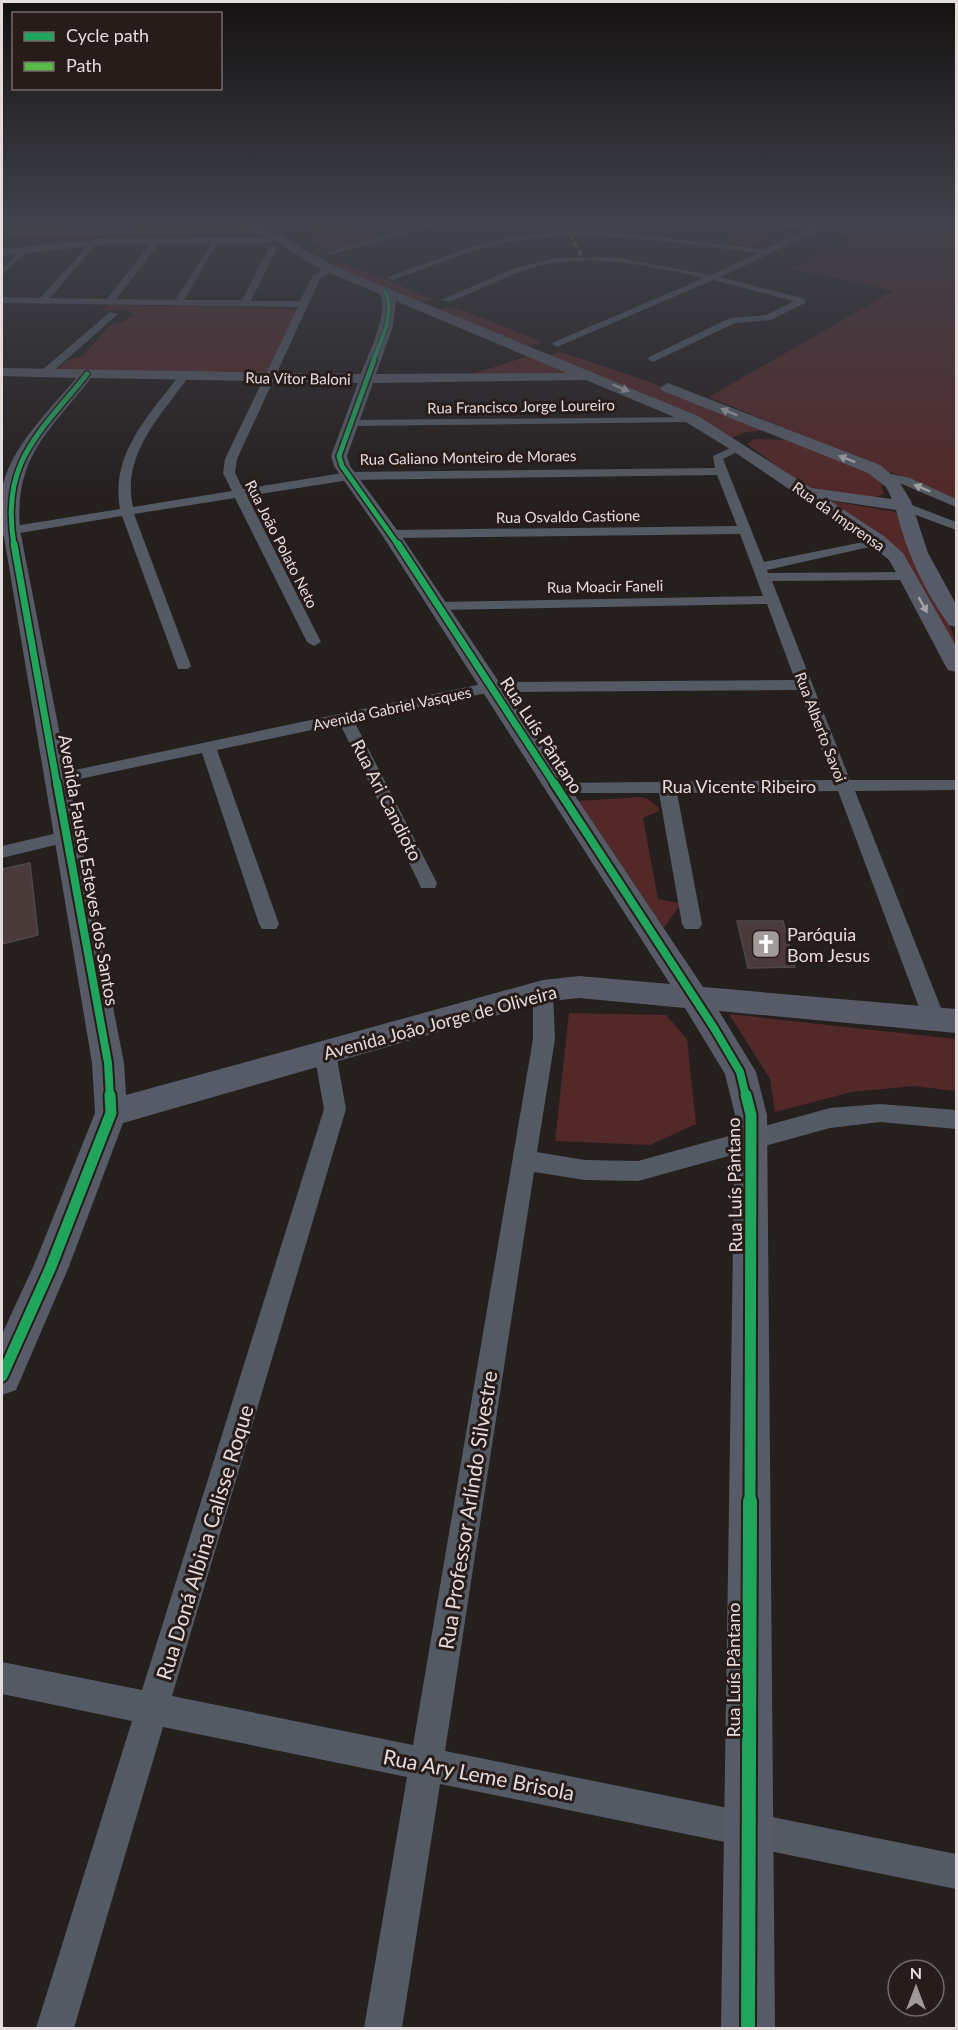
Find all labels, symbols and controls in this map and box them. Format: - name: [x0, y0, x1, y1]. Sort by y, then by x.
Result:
- legend: [12, 12, 222, 90]
- text: Cycle path: [66, 24, 149, 46]
- text: Path: [66, 54, 102, 76]
- street label: Rua Vítor Baloni: [245, 368, 351, 388]
- one-way arrow: [612, 383, 630, 393]
- street label: Rua Francisco Jorge Loureiro: [427, 395, 615, 417]
- one-way arrow: [719, 407, 737, 417]
- street label: Rua Galiano Monteiro de Moraes: [359, 446, 577, 468]
- one-way arrow: [838, 453, 856, 463]
- street label: Rua João Polato Neto: [242, 477, 322, 611]
- street label: Rua da Imprensa: [789, 477, 889, 555]
- one-way arrow: [913, 483, 931, 493]
- street label: Rua Osvaldo Castione: [496, 506, 640, 526]
- street label: Rua Moacir Faneli: [547, 576, 663, 596]
- one-way arrow: [918, 597, 929, 613]
- street label: Rua Alberto Savoi: [792, 669, 850, 785]
- street label: Rua Luís Pântano: [496, 672, 588, 798]
- street label: Avenida Gabriel Vasques: [311, 682, 473, 734]
- street label: Avenida Fausto Esteves dos Santos: [54, 733, 124, 1008]
- street label: Rua Ari Candioto: [347, 735, 427, 865]
- street label: Rua Vicente Ribeiro: [662, 775, 816, 797]
- place label: Paróquia Bom Jesus: [787, 923, 870, 966]
- church icon: Paróquia Bom Jesus: [750, 928, 782, 960]
- street label: Avenida João Jorge de Oliveira: [321, 980, 559, 1064]
- street label: Rua Luís Pântano: [722, 1117, 746, 1253]
- street label: Rua Professor Arlíndo Silvestre: [433, 1369, 501, 1651]
- street label: Rua Doná Albina Calisse Roque: [150, 1401, 258, 1683]
- street label: Rua Luís Pântano: [722, 1602, 744, 1738]
- street label: Rua Ary Leme Brisola: [381, 1743, 577, 1805]
- north arrow: [886, 1958, 946, 2018]
- text: N: [910, 1963, 922, 1982]

